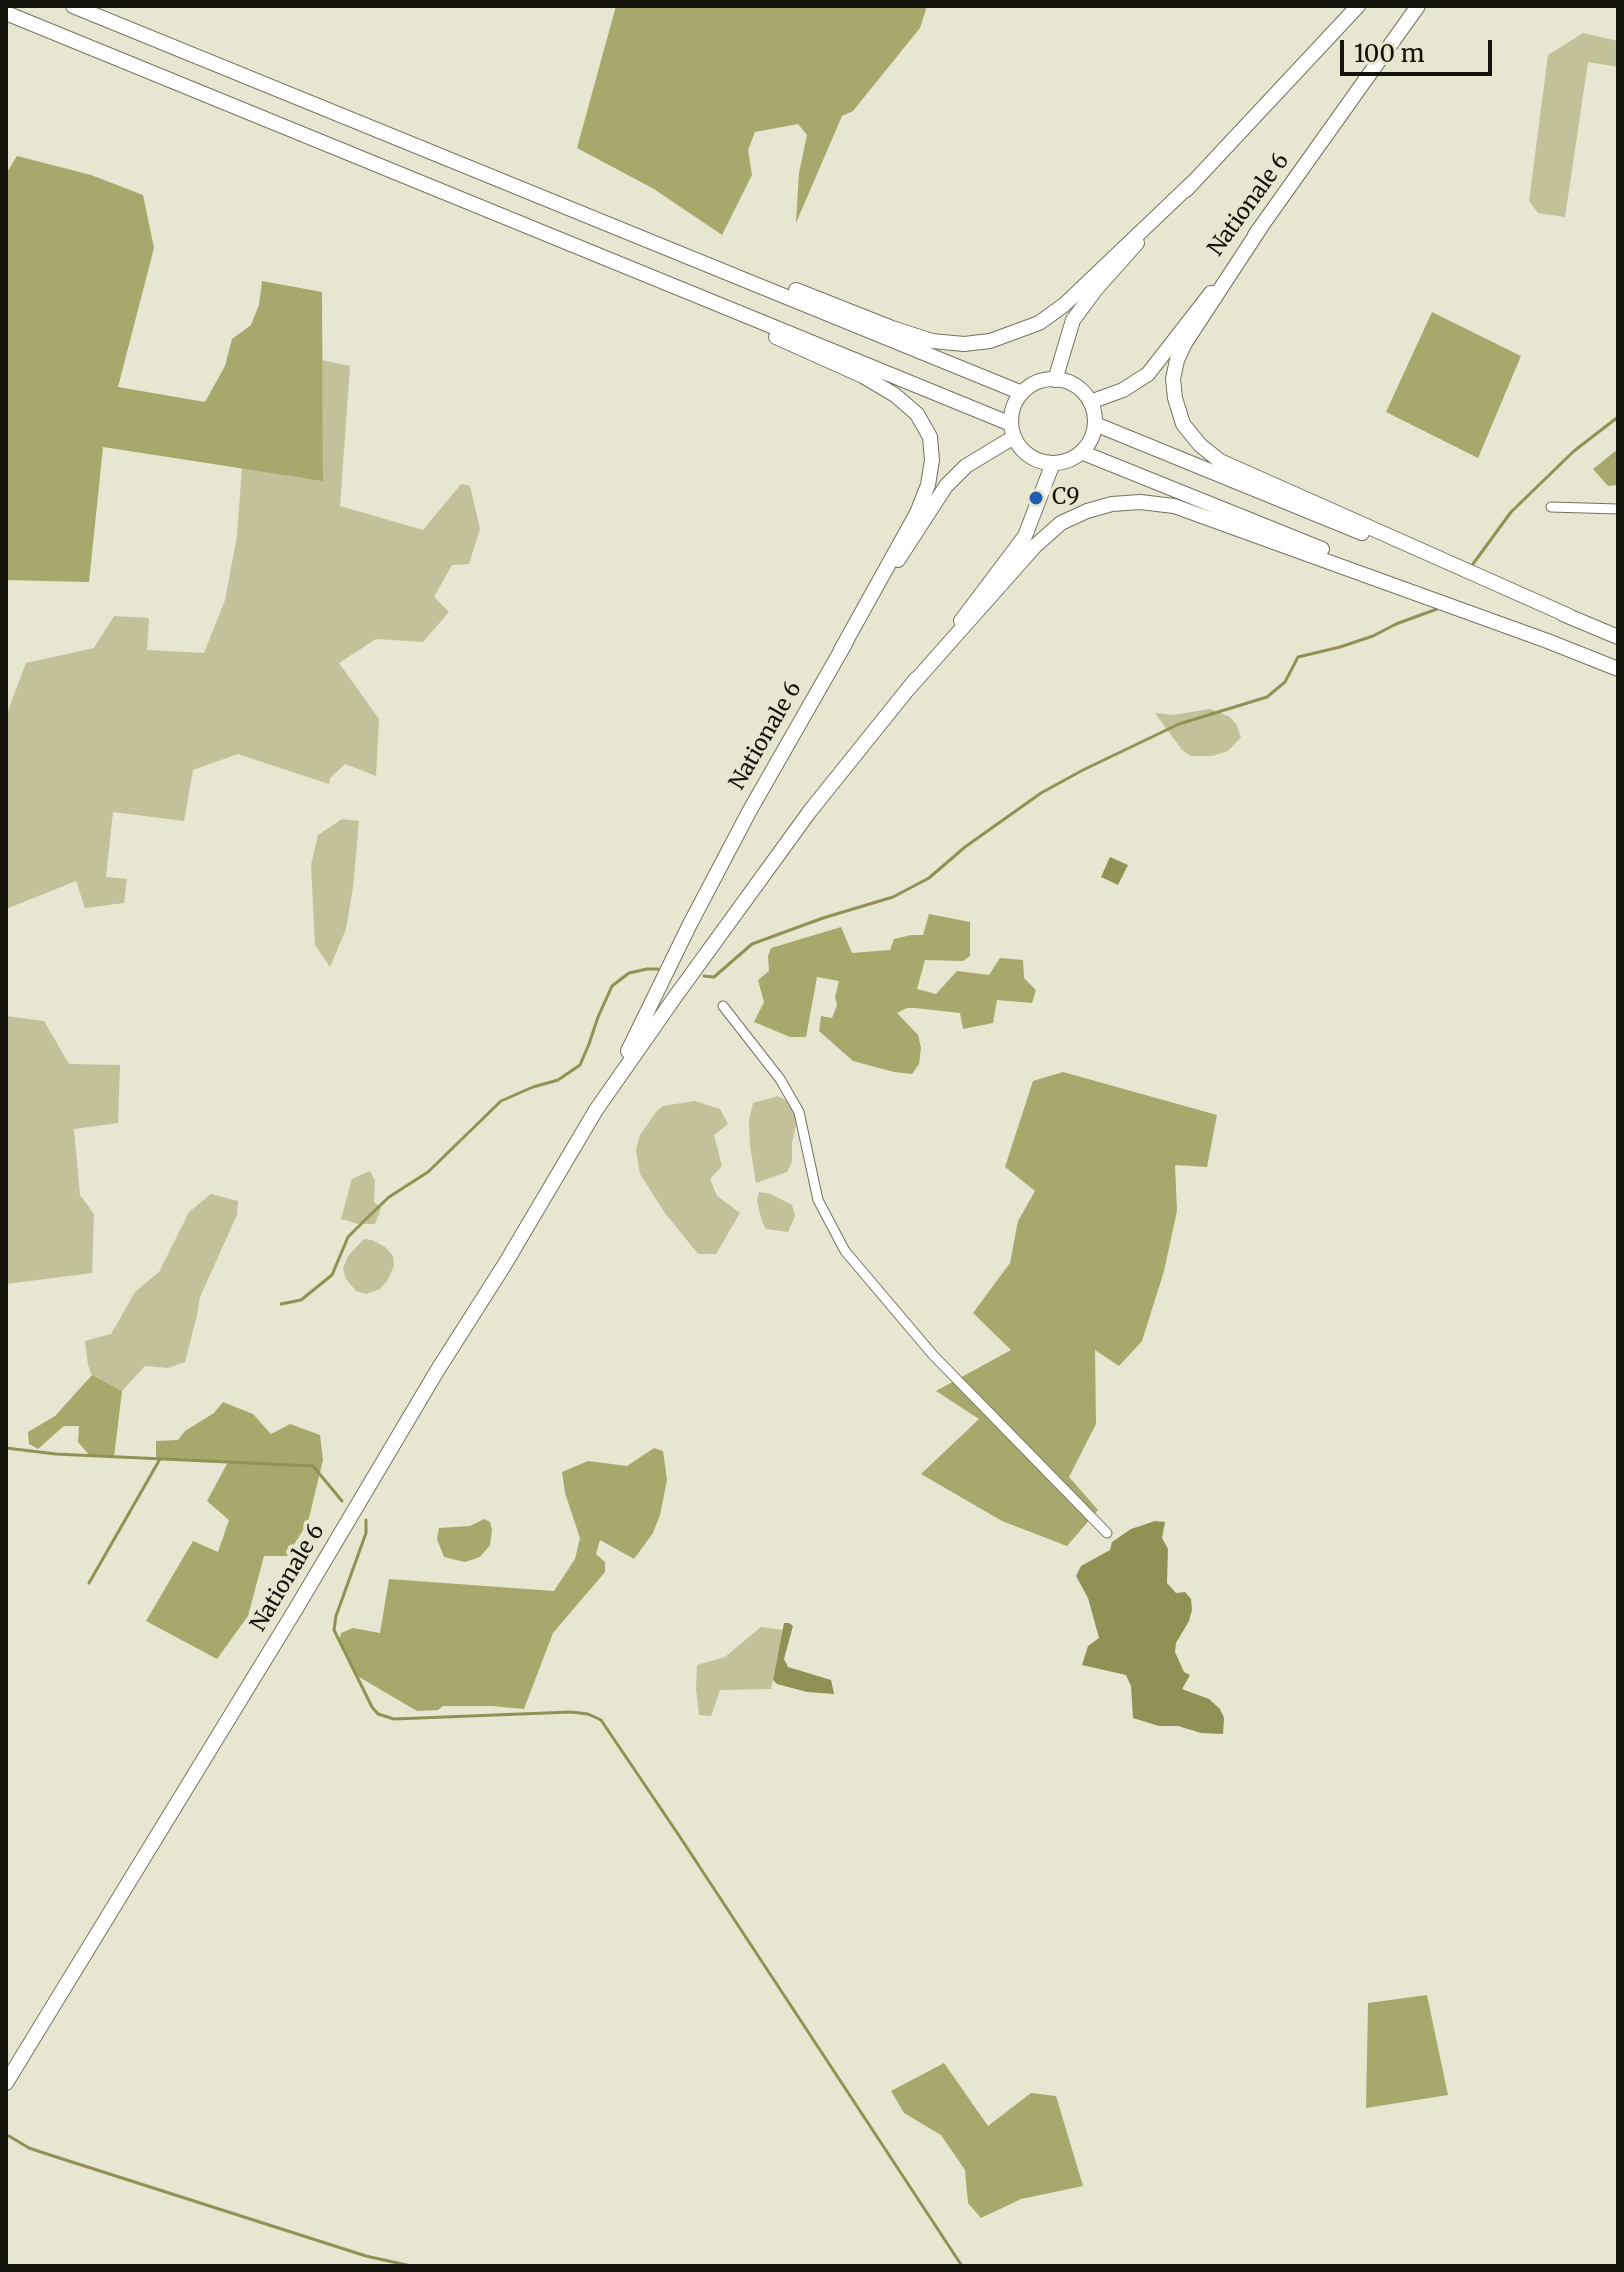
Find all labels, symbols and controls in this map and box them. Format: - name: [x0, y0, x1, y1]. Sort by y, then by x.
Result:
- scale bar: [1344, 24, 1496, 74]
- text: 100 m: [1354, 38, 1424, 69]
- street label: Nationale 6: [1203, 149, 1295, 261]
- place label: C9: [1052, 485, 1080, 511]
- marker: C9: [1027, 489, 1045, 507]
- street label: Nationale 6: [724, 677, 808, 795]
- street label: Nationale 6: [246, 1520, 330, 1636]

